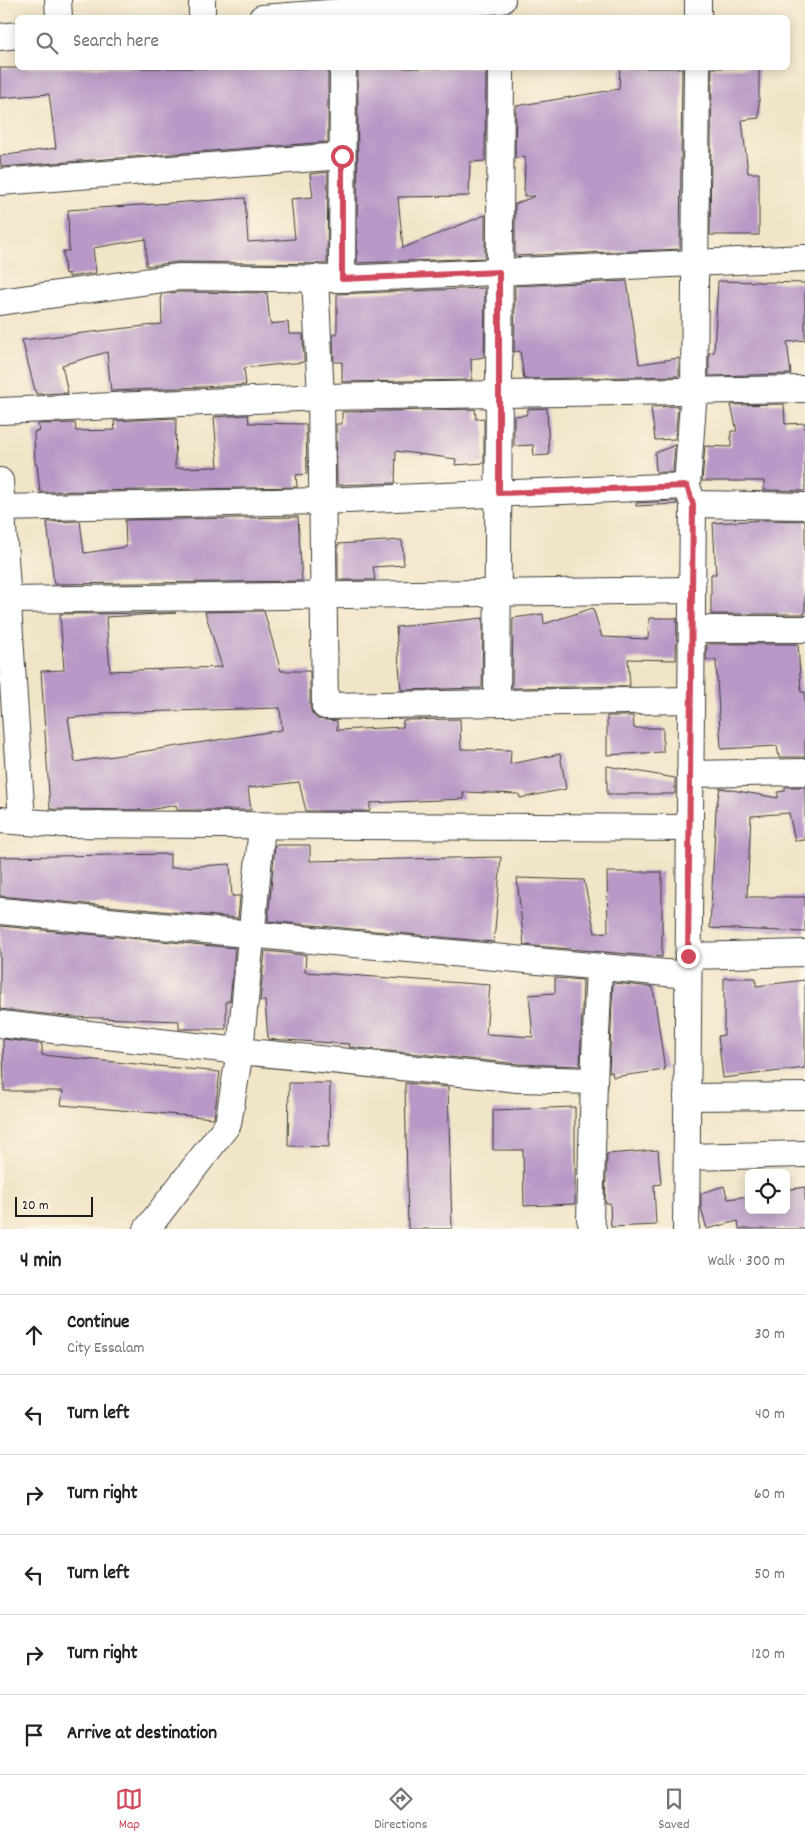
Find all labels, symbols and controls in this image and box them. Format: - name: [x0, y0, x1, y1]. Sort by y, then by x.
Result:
- search box: [15, 15, 790, 70]
- icon: search: [33, 29, 61, 57]
- text: Search here: [73, 29, 159, 56]
- route start: [331, 145, 354, 168]
- route end: [677, 945, 700, 968]
- map controls: [745, 1169, 790, 1214]
- button: locate: [745, 1169, 790, 1214]
- scale bar: [15, 1194, 92, 1217]
- text: 20 m: [22, 1196, 49, 1216]
- text: 4 min: [20, 1247, 62, 1277]
- text: Walk · 300 m: [708, 1250, 785, 1273]
- text: Continue: [67, 1310, 129, 1337]
- icon: ahead: [20, 1321, 48, 1349]
- text: 30 m: [755, 1323, 785, 1346]
- text: City Essalam: [67, 1337, 144, 1360]
- icon: left: [20, 1401, 48, 1429]
- text: Turn left: [67, 1401, 130, 1428]
- text: 40 m: [755, 1403, 785, 1426]
- icon: right: [20, 1481, 48, 1509]
- text: Turn right: [67, 1481, 138, 1508]
- text: 60 m: [754, 1483, 785, 1506]
- icon: left: [20, 1561, 48, 1589]
- text: Turn left: [67, 1561, 130, 1588]
- text: 50 m: [754, 1563, 785, 1586]
- icon: right: [20, 1641, 48, 1669]
- text: Turn right: [67, 1641, 138, 1668]
- text: 120 m: [751, 1643, 785, 1666]
- icon: arrive: [20, 1721, 48, 1749]
- text: Arrive at destination: [67, 1721, 217, 1748]
- tab: Map: [115, 1785, 143, 1835]
- tab: Directions: [374, 1785, 427, 1835]
- tab: Saved: [658, 1785, 690, 1835]

